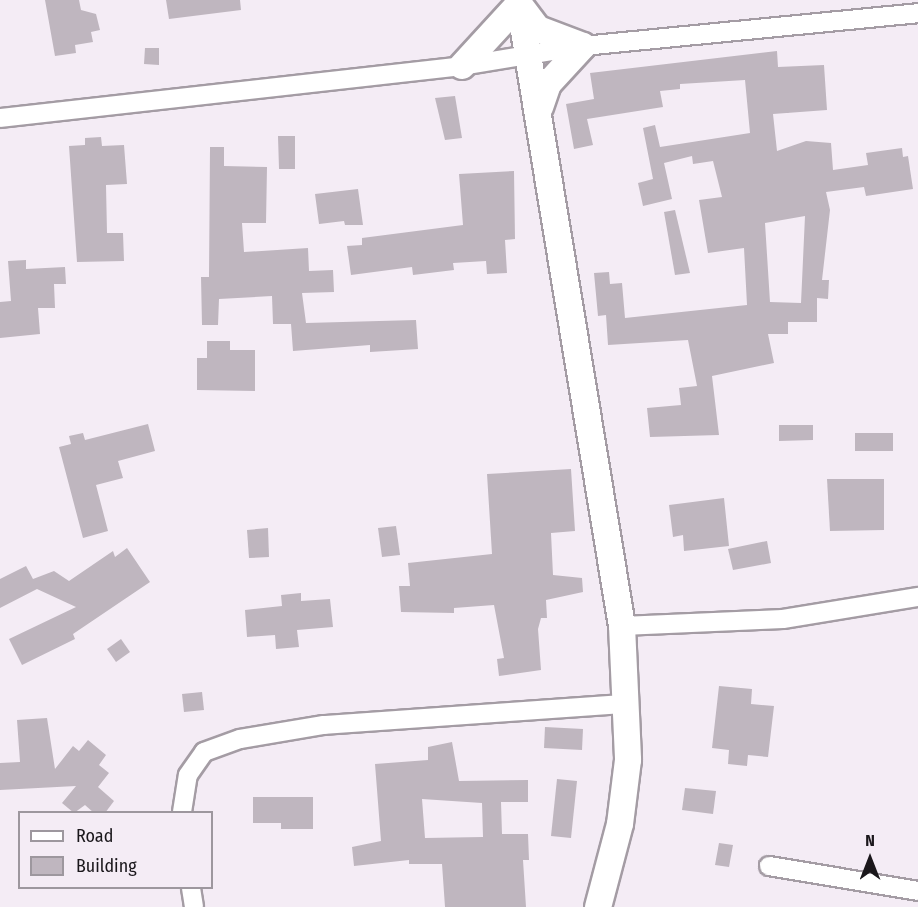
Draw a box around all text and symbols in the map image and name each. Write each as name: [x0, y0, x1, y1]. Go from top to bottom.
legend: [18, 811, 213, 889]
text: Road: [76, 825, 113, 847]
north arrow: [840, 829, 900, 889]
text: N: [865, 831, 875, 850]
text: Building: [76, 855, 137, 877]

